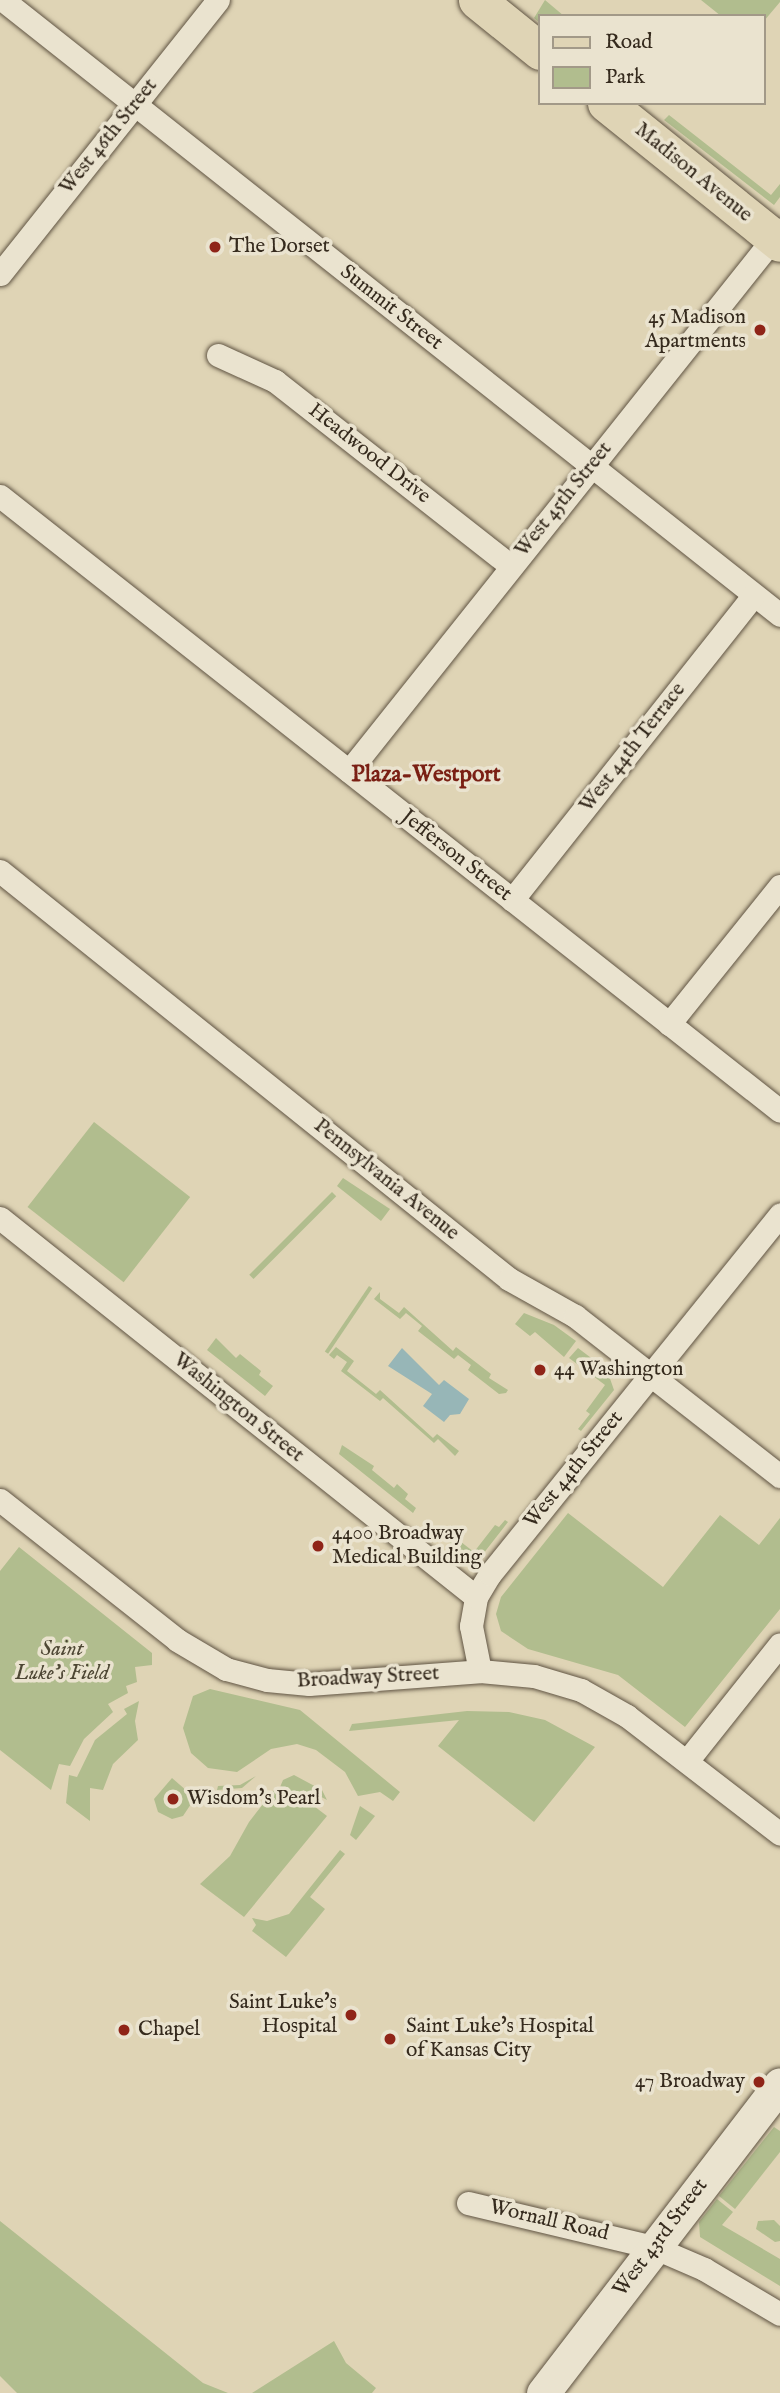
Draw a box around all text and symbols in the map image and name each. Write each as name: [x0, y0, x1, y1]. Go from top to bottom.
legend: [538, 14, 766, 105]
text: Road: [605, 29, 652, 56]
text: Park: [605, 64, 645, 91]
street label: West 46th Street: [55, 74, 163, 200]
street label: Madison Avenue: [629, 118, 757, 228]
place label: The Dorset: [229, 234, 330, 260]
marker: The Dorset: [207, 239, 223, 255]
street label: Summit Street: [335, 260, 447, 356]
place label: 45 Madison Apartments: [645, 305, 746, 355]
marker: 45 Madison Apartments: [752, 322, 768, 338]
street label: Headwood Drive: [303, 398, 435, 510]
street label: West 45th Street: [510, 437, 618, 563]
street label: West 44th Terrace: [575, 678, 691, 818]
district label: Plaza-Westport: [351, 761, 501, 789]
street label: Jefferson Street: [395, 805, 517, 907]
street label: Pennsylvania Avenue: [308, 1114, 464, 1246]
street label: Washington Street: [168, 1348, 308, 1468]
place label: 44 Washington: [554, 1357, 683, 1383]
marker: 44 Washington: [532, 1362, 548, 1378]
street label: West 44th Street: [519, 1406, 629, 1534]
place label: 4400 Broadway Medical Building: [332, 1521, 482, 1571]
marker: 4400 Broadway Medical Building: [310, 1538, 326, 1554]
park label: Saint Luke's Field: [15, 1637, 109, 1687]
street label: Broadway Street: [296, 1662, 440, 1694]
place label: Wisdom's Pearl: [187, 1786, 320, 1812]
marker: Wisdom's Pearl: [165, 1791, 181, 1807]
place label: Saint Luke's Hospital: [229, 1990, 337, 2040]
marker: Saint Luke's Hospital: [343, 2007, 359, 2023]
place label: Saint Luke's Hospital of Kansas City: [406, 2014, 594, 2064]
place label: Chapel: [138, 2017, 200, 2043]
marker: Chapel: [116, 2022, 132, 2038]
marker: Saint Luke's Hospital of Kansas City: [380, 2029, 400, 2049]
place label: 47 Broadway: [635, 2069, 745, 2095]
marker: 47 Broadway: [751, 2074, 767, 2090]
street label: West 43rd Street: [608, 2174, 714, 2302]
street label: Wornall Road: [487, 2195, 611, 2247]

